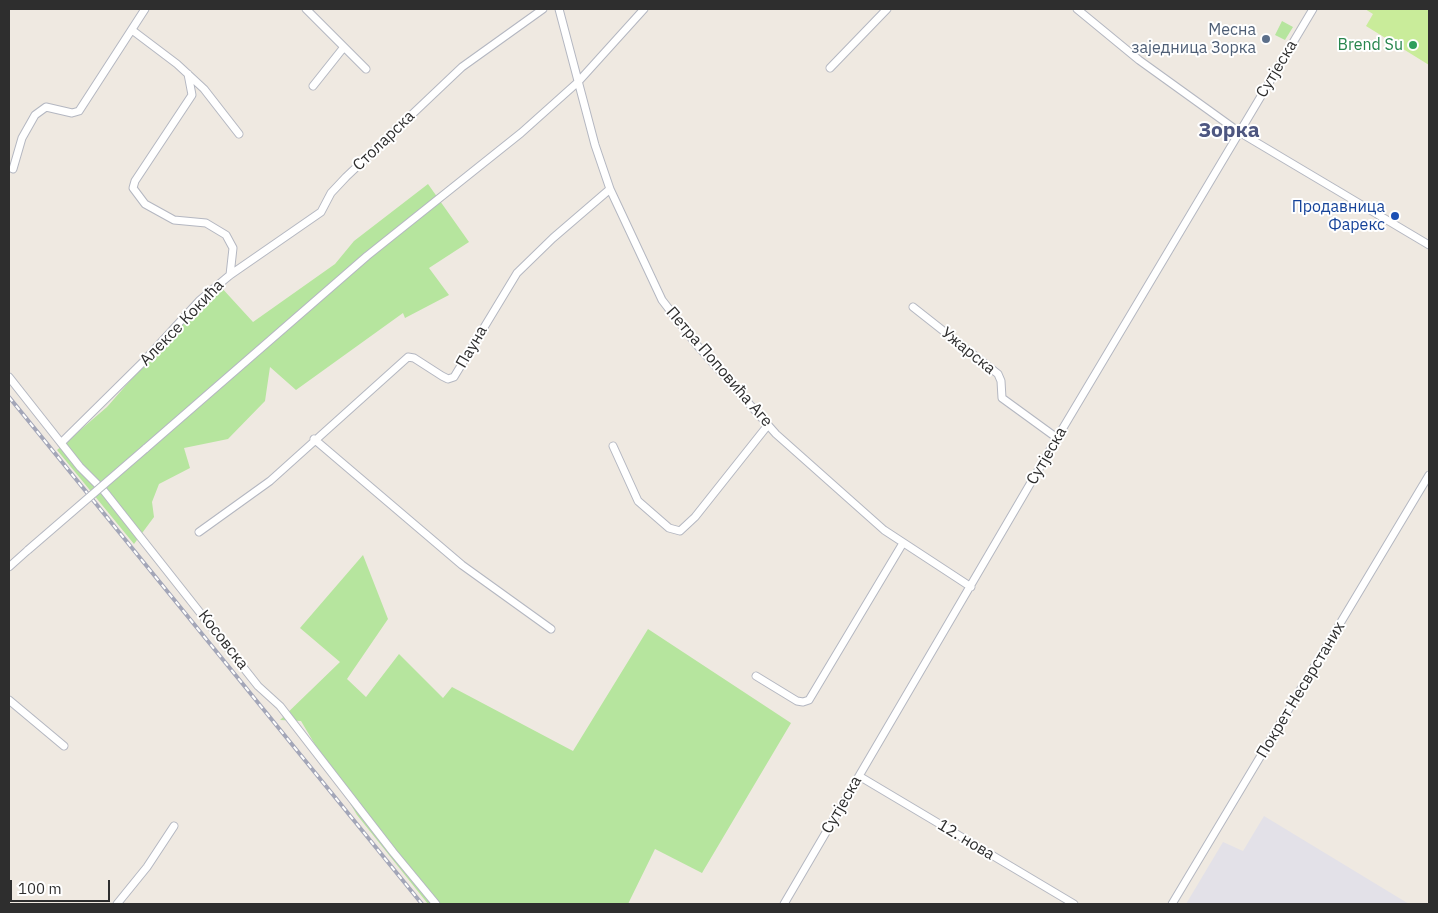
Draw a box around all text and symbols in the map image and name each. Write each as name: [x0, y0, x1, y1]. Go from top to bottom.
place label: Месна заједница Зорка: [1132, 20, 1256, 58]
marker: Месна заједница Зорка: [1260, 33, 1272, 45]
place label: Brend Su: [1337, 35, 1403, 55]
street label: Сутјеска: [1252, 37, 1302, 101]
marker: Brend Su: [1407, 39, 1419, 51]
street label: Столарска: [349, 107, 419, 175]
district label: Зорка: [1198, 118, 1260, 144]
place label: Продавница Фарекс: [1292, 197, 1385, 235]
marker: Продавница Фарекс: [1389, 210, 1401, 222]
street label: Алексе Кокића: [136, 276, 228, 370]
street label: Петра Поповића Аге: [662, 303, 776, 431]
street label: Пауна: [452, 323, 492, 371]
street label: Ужарска: [937, 323, 999, 379]
street label: Сутјеска: [1023, 424, 1071, 488]
street label: Косовска: [194, 606, 252, 674]
street label: Покрет Несврстаних: [1253, 618, 1349, 762]
street label: Сутјеска: [818, 773, 866, 837]
street label: 12. нова: [934, 816, 998, 864]
scale bar: [12, 870, 112, 902]
text: 100 m: [18, 879, 62, 898]

